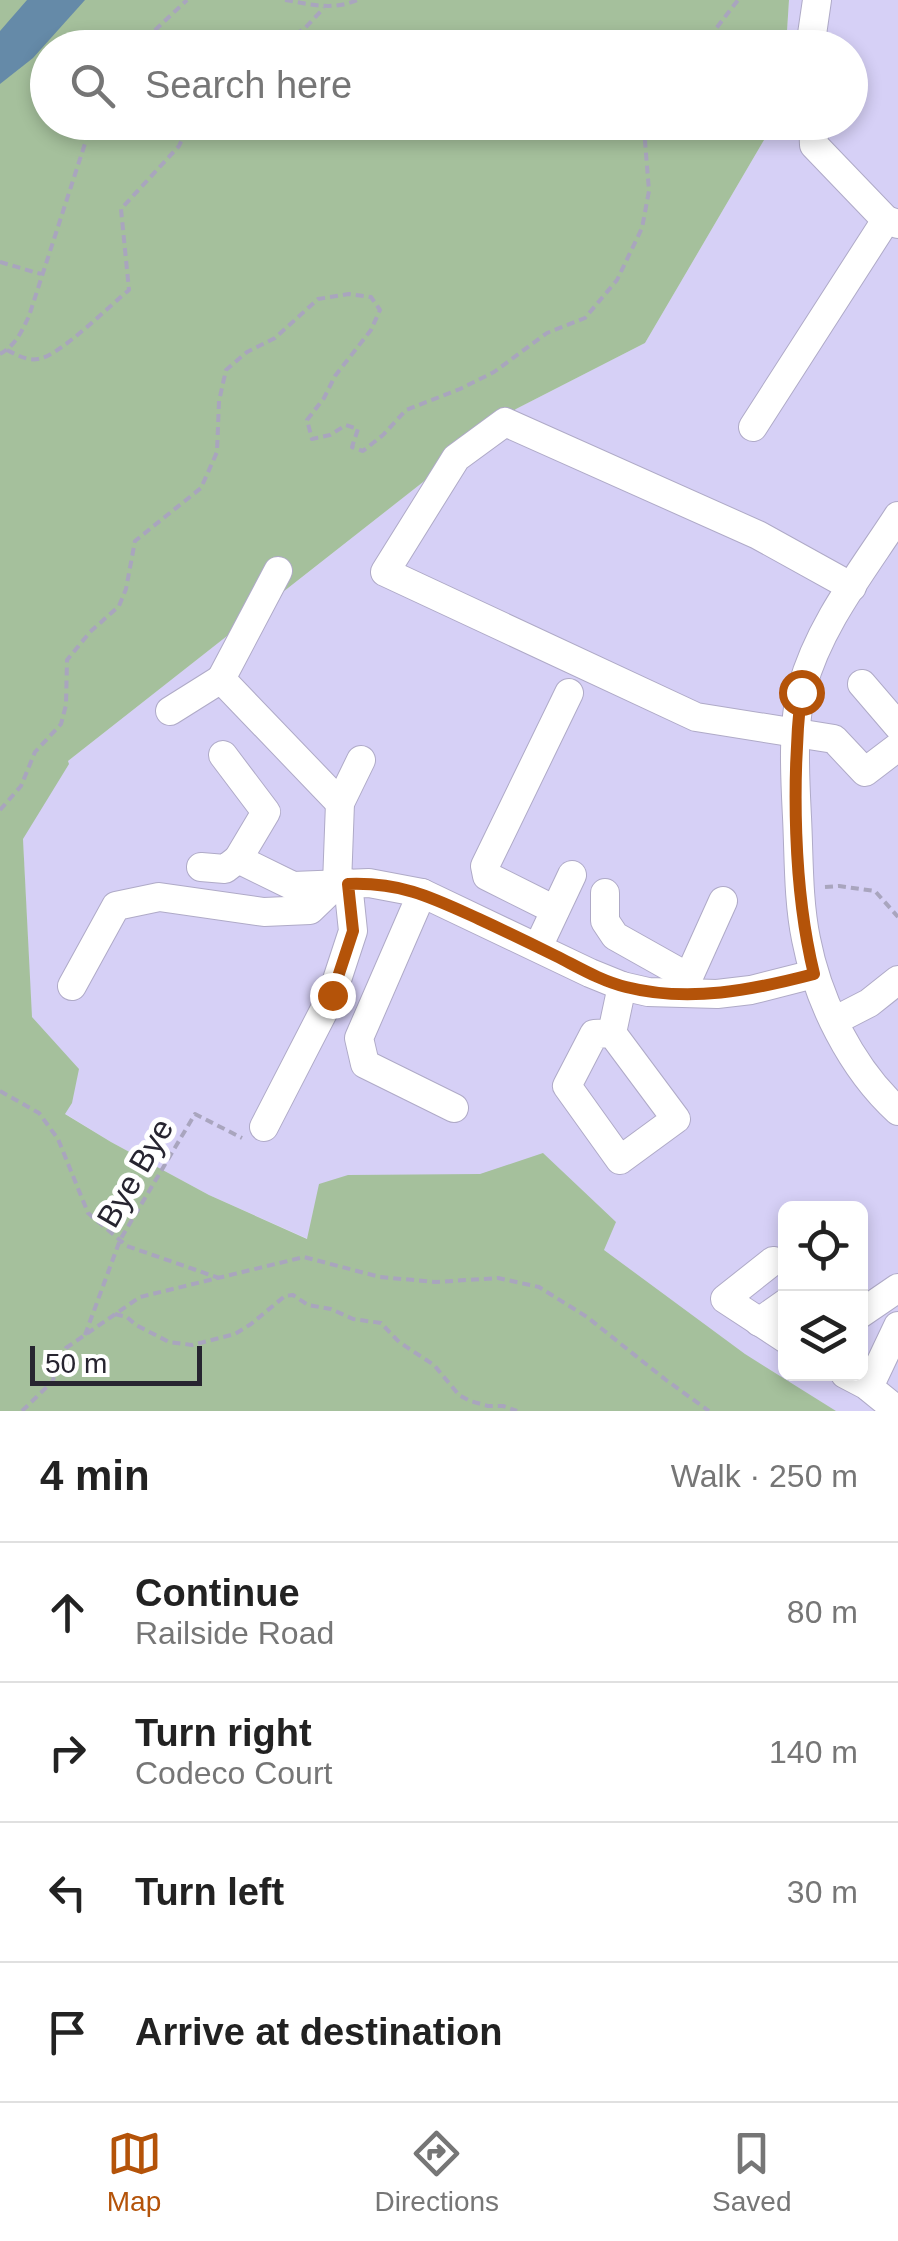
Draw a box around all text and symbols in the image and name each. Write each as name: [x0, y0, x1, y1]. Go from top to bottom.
search box: [30, 30, 868, 140]
icon: search: [65, 58, 120, 113]
text: Search here: [145, 64, 352, 106]
route start: [779, 670, 825, 716]
route end: [310, 973, 356, 1019]
street label: Bye Bye: [90, 1112, 180, 1234]
map controls: [778, 1201, 868, 1381]
button: locate: [778, 1201, 868, 1291]
button: layers: [778, 1291, 868, 1381]
scale bar: [30, 1341, 202, 1386]
text: 50 m: [45, 1348, 107, 1379]
text: 4 min: [40, 1452, 150, 1499]
text: Walk · 250 m: [671, 1458, 858, 1494]
text: Continue: [135, 1572, 300, 1614]
icon: ahead: [40, 1585, 95, 1640]
text: 80 m: [787, 1594, 858, 1630]
text: Railside Road: [135, 1615, 334, 1651]
text: Turn right: [135, 1712, 312, 1754]
icon: right: [40, 1725, 95, 1780]
text: 140 m: [769, 1734, 858, 1770]
text: Codeco Court: [135, 1755, 332, 1791]
icon: left: [40, 1865, 95, 1920]
text: Turn left: [135, 1871, 284, 1913]
text: 30 m: [787, 1874, 858, 1910]
icon: arrive: [40, 2005, 95, 2060]
text: Arrive at destination: [135, 2011, 502, 2053]
tab: Map: [107, 2126, 162, 2218]
tab: Directions: [375, 2126, 499, 2218]
tab: Saved: [712, 2126, 791, 2218]

